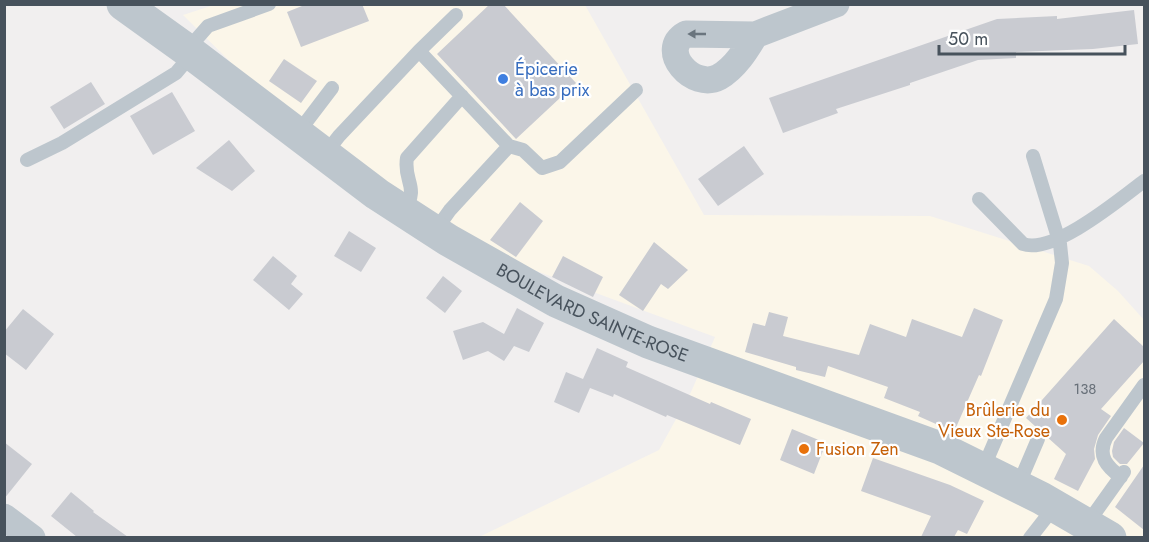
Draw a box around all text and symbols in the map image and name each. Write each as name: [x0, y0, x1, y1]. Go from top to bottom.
scale bar: [939, 18, 1125, 56]
text: 50 m: [948, 26, 988, 52]
one-way arrow: [687, 29, 706, 39]
place label: Épicerie à bas prix: [515, 56, 590, 103]
marker: Épicerie à bas prix: [496, 72, 510, 86]
street label: BOULEVARD SAINTE-ROSE: [492, 257, 692, 369]
house number: 138: [1073, 378, 1097, 400]
place label: Brûlerie du Vieux Ste-Rose: [938, 397, 1050, 444]
marker: Brûlerie du Vieux Ste-Rose: [1055, 413, 1069, 427]
place label: Fusion Zen: [816, 436, 899, 462]
marker: Fusion Zen: [797, 442, 811, 456]

